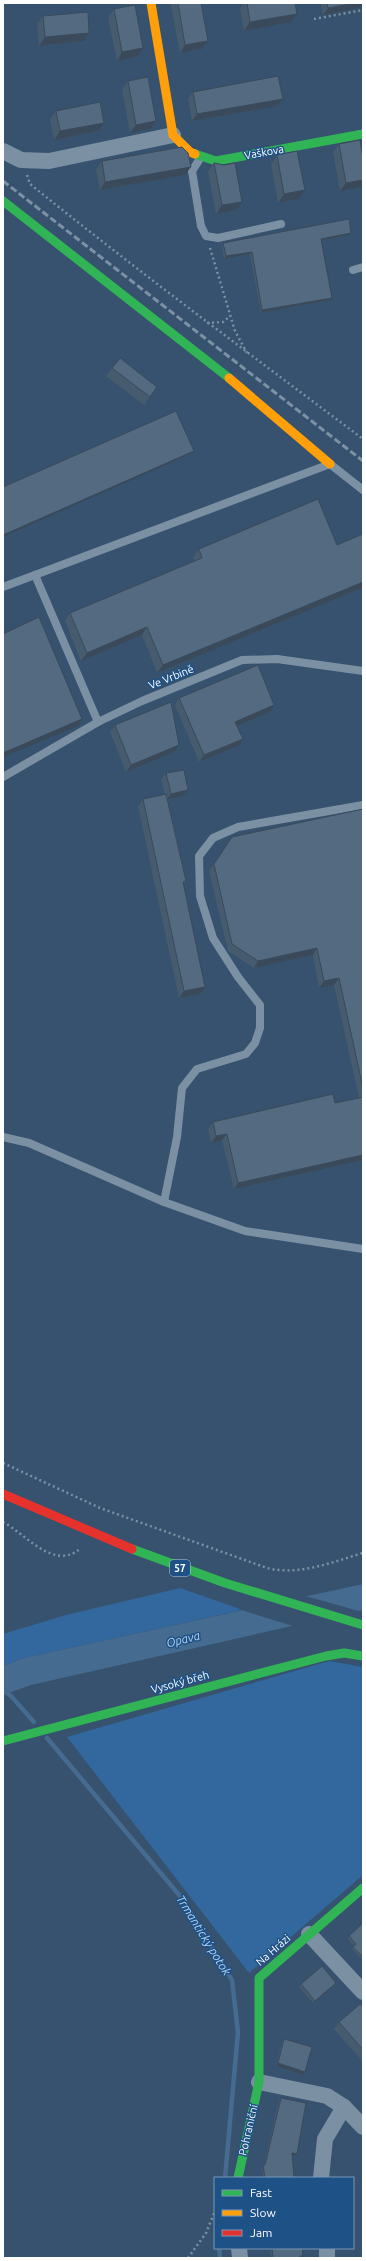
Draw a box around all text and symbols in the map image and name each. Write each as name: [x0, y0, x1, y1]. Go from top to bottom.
street label: Vaškova: [243, 143, 285, 161]
street label: Ve Vrbině: [147, 663, 195, 691]
road number: 57: [170, 1560, 190, 1576]
water label: Opava: [165, 1628, 202, 1649]
street label: Vysoký břeh: [150, 1668, 210, 1696]
water label: Trmantický potok: [174, 1893, 234, 1978]
street label: Na Hrázi: [253, 1932, 293, 1968]
street label: Pohraniční: [236, 2103, 260, 2157]
legend: [214, 2177, 354, 2249]
text: Fast: [250, 2186, 272, 2199]
text: Slow: [250, 2206, 276, 2219]
text: Jam: [250, 2226, 272, 2239]

